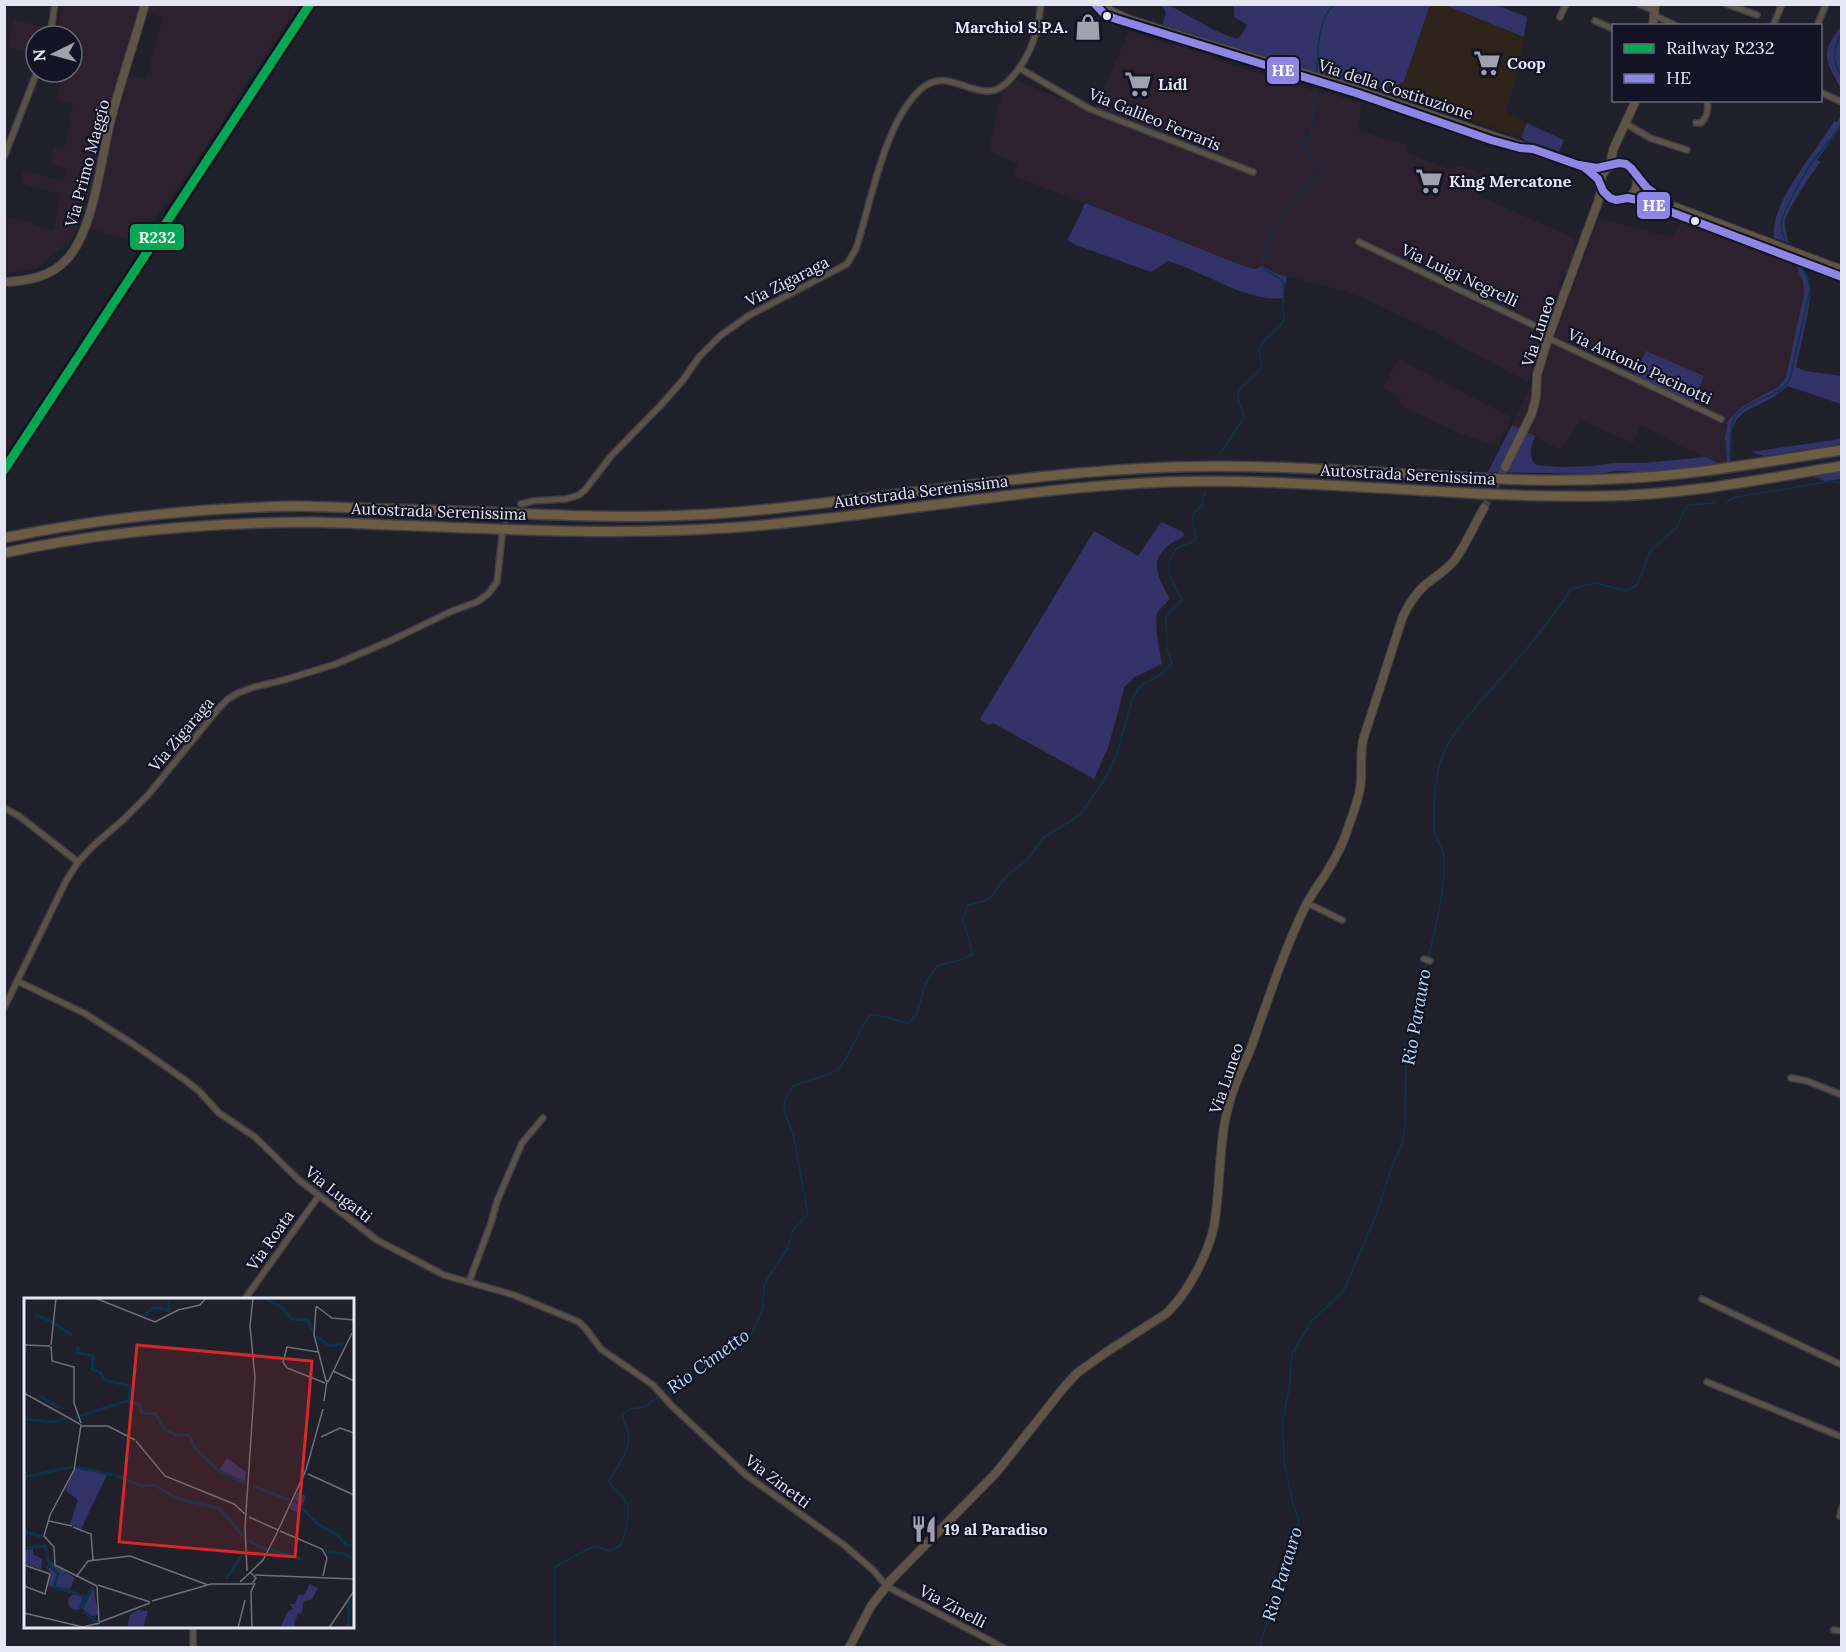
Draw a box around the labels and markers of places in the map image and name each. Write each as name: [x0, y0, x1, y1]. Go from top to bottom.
unlabelled marker: [1101, 10, 1113, 22]
shop icon: Marchiol S.P.A.: [1073, 12, 1103, 42]
place label: Marchiol S.P.A.: [955, 17, 1068, 37]
supermarket icon: Coop: [1472, 48, 1502, 78]
place label: Coop: [1507, 53, 1546, 73]
supermarket icon: Lidl: [1123, 69, 1153, 99]
place label: Lidl: [1158, 74, 1187, 94]
supermarket icon: King Mercatone: [1414, 166, 1444, 196]
place label: King Mercatone: [1449, 171, 1572, 191]
unlabelled marker: [1689, 215, 1701, 227]
restaurant icon: 19 al Paradiso: [909, 1514, 939, 1544]
place label: 19 al Paradiso: [944, 1519, 1048, 1539]

